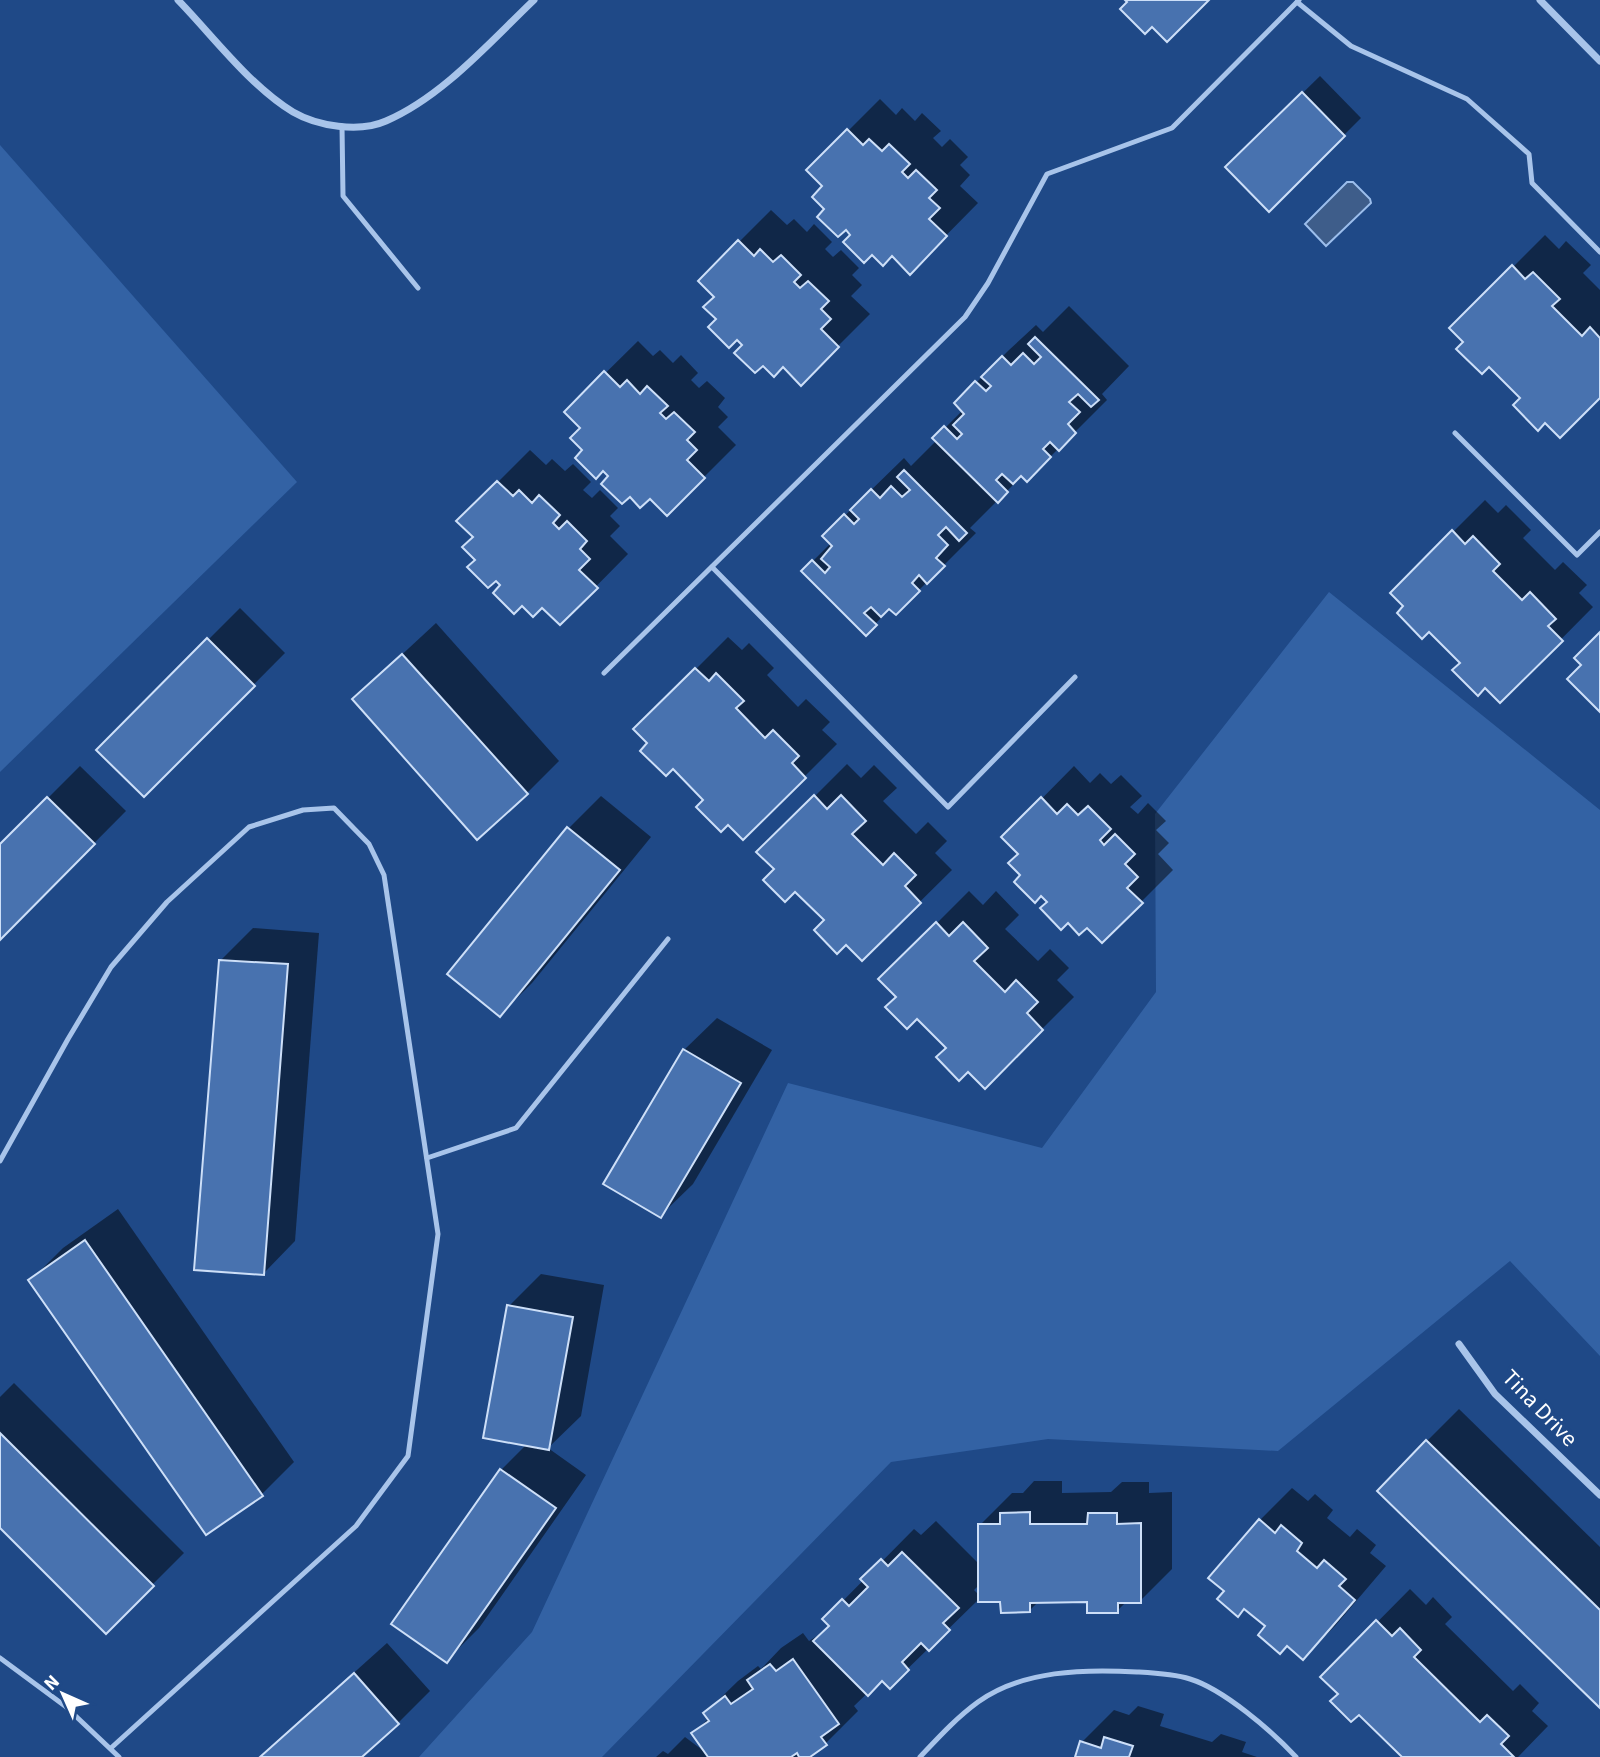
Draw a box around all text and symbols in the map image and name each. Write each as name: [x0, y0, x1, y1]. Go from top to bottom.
street label: Tina Drive: [1495, 1362, 1585, 1454]
north arrow: [28, 1659, 98, 1729]
text: N: [38, 1669, 66, 1697]

